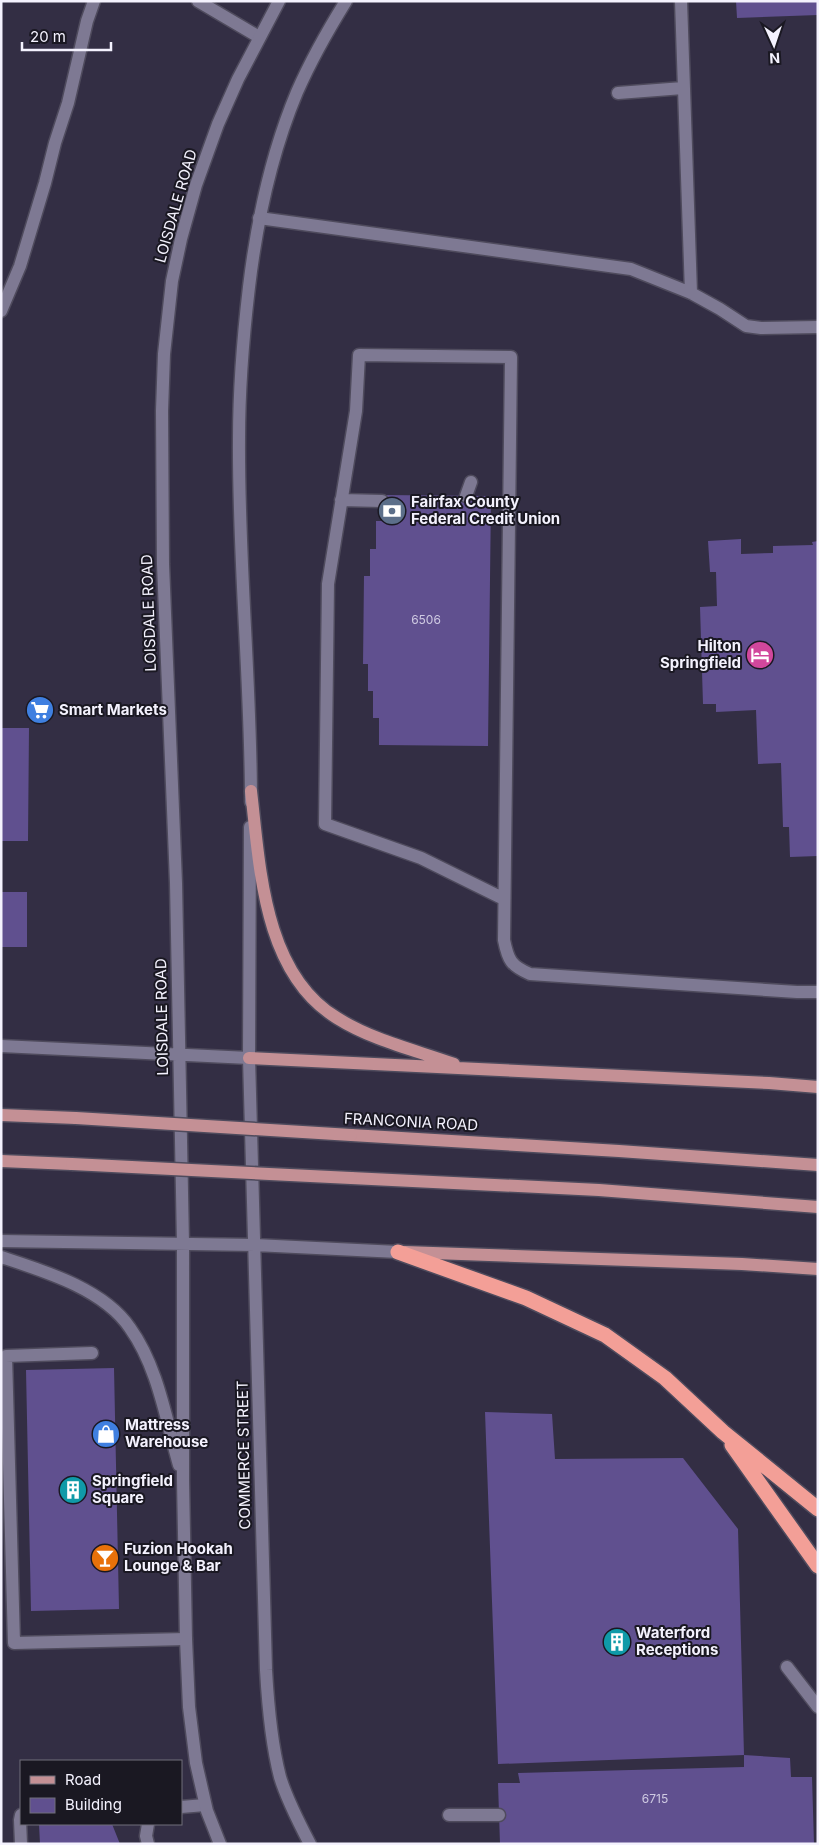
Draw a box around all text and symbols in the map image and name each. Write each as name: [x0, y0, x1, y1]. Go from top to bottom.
scale bar: [22, 20, 111, 52]
north arrow: [749, 20, 799, 70]
text: 20 m: [30, 27, 66, 46]
text: N: [769, 50, 780, 67]
street label: LOISDALE ROAD: [150, 147, 201, 265]
place label: Fairfax County Federal Credit Union: [411, 492, 560, 528]
bank icon: Fairfax County Federal Credit Union: [377, 496, 407, 526]
street label: LOISDALE ROAD: [137, 554, 160, 672]
house number: 6506: [411, 612, 441, 627]
place label: Hilton Springfield: [660, 636, 741, 672]
hotel icon: Hilton Springfield: [745, 640, 775, 670]
supermarket icon: Smart Markets: [25, 695, 55, 725]
place label: Smart Markets: [59, 700, 167, 719]
street label: LOISDALE ROAD: [151, 958, 172, 1076]
street label: FRANCONIA ROAD: [343, 1108, 479, 1135]
street label: COMMERCE STREET: [233, 1380, 254, 1530]
place label: Mattress Warehouse: [125, 1415, 208, 1451]
shop icon: Mattress Warehouse: [91, 1419, 121, 1449]
place label: Springfield Square: [92, 1471, 173, 1507]
building icon: Springfield Square: [58, 1475, 88, 1505]
place label: Fuzion Hookah Lounge & Bar: [124, 1539, 233, 1575]
bar icon: Fuzion Hookah Lounge & Bar: [90, 1543, 120, 1573]
place label: Waterford Receptions: [636, 1623, 718, 1659]
building icon: Waterford Receptions: [602, 1627, 632, 1657]
legend: [20, 1760, 182, 1825]
text: Road: [65, 1770, 101, 1789]
house number: 6715: [642, 1791, 668, 1806]
text: Building: [65, 1795, 122, 1814]

